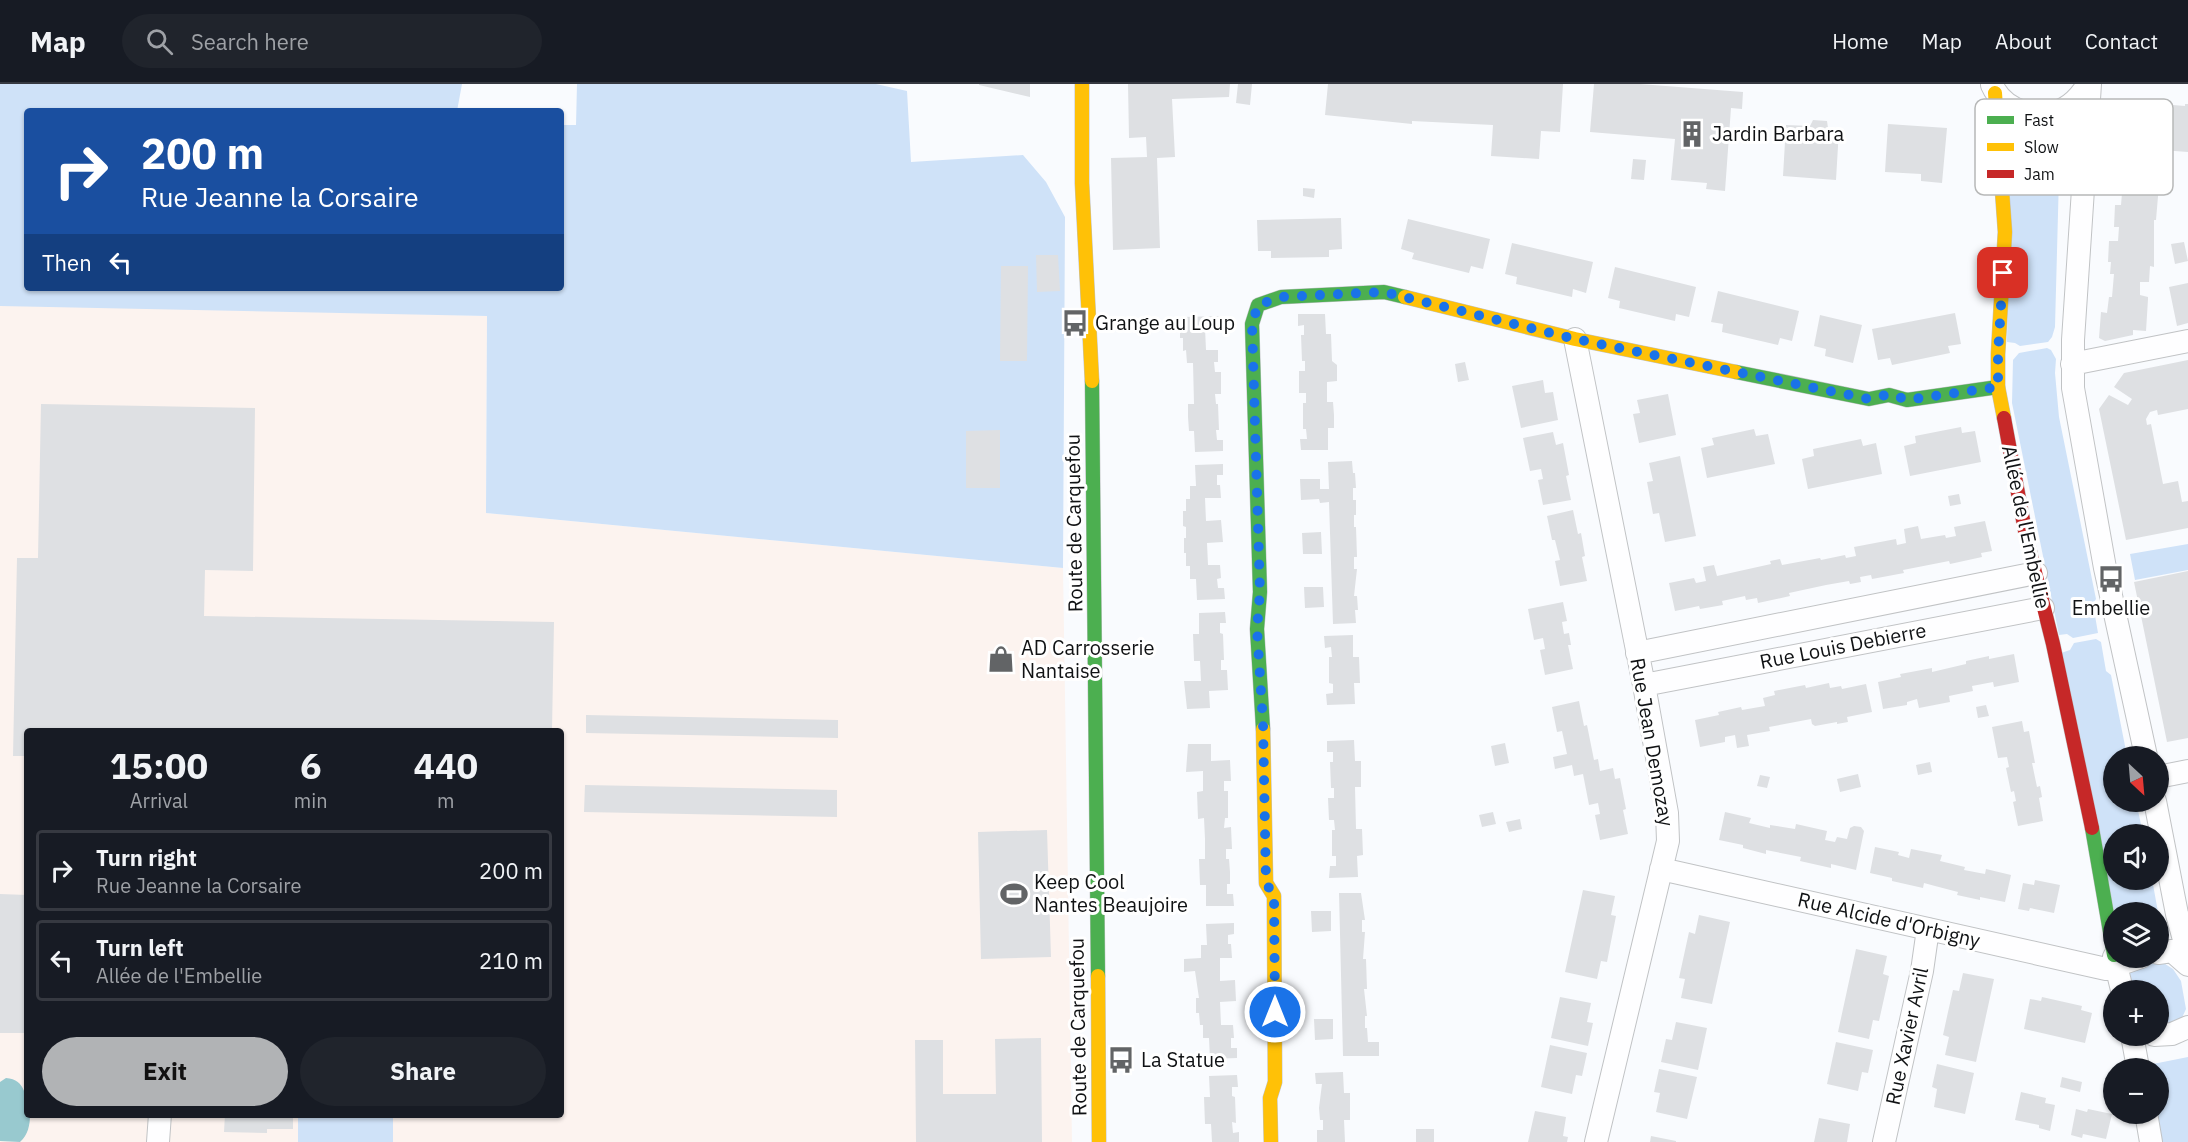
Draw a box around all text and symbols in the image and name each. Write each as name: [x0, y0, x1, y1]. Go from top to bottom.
search box: [122, 14, 542, 68]
text: Map: [30, 23, 86, 60]
icon: search: [143, 25, 176, 58]
text: Search here: [191, 27, 309, 56]
text: Home: [1832, 27, 1889, 55]
text: Map: [1922, 27, 1962, 55]
text: About: [1995, 27, 2052, 55]
text: Contact: [2085, 27, 2158, 55]
legend: [1975, 99, 2173, 195]
text: Fast: [2024, 110, 2054, 130]
building icon: Jardin Barbara: [1677, 119, 1707, 149]
place label: Jardin Barbara: [1712, 120, 1844, 147]
text: 200 m: [141, 126, 264, 181]
icon: right: [42, 132, 120, 210]
text: Slow: [2024, 137, 2059, 157]
text: Jam: [2024, 164, 2055, 184]
text: Rue Jeanne la Corsaire: [141, 179, 419, 214]
icon: left: [104, 246, 137, 279]
pin: [1977, 247, 2028, 298]
text: Then: [42, 248, 92, 277]
icon: arrive: [1986, 256, 2019, 289]
bus stop icon: Grange au Loup: [1060, 308, 1090, 338]
place label: Grange au Loup: [1095, 309, 1235, 336]
street label: Route de Carquefou: [1058, 434, 1089, 612]
street label: Allée de l'Embellie: [1996, 443, 2057, 611]
bus stop icon: Embellie: [2096, 564, 2126, 594]
place label: Embellie: [2072, 594, 2150, 621]
street label: Rue Louis Debierre: [1757, 616, 1929, 675]
place label: AD Carrosserie Nantaise: [1021, 634, 1155, 684]
shop icon: AD Carrosserie Nantaise: [986, 644, 1016, 674]
street label: Rue Jean Demozay: [1624, 656, 1681, 828]
text: 15:00: [110, 742, 208, 789]
text: 6: [300, 742, 322, 789]
text: 440: [413, 742, 478, 789]
north arrow: [2103, 746, 2169, 812]
map controls: [2103, 746, 2169, 1124]
text: Arrival: [130, 787, 188, 814]
text: min: [294, 787, 328, 814]
text: m: [437, 787, 455, 814]
button: sound: [2103, 824, 2169, 890]
text: Turn right: [96, 843, 197, 872]
icon: right: [45, 854, 78, 887]
text: 200 m: [479, 856, 543, 885]
place label: Keep Cool Nantes Beaujoire: [1034, 868, 1188, 918]
text: Rue Jeanne la Corsaire: [96, 872, 302, 899]
sports icon: Keep Cool Nantes Beaujoire: [999, 879, 1029, 909]
street label: Rue Alcide d'Orbigny: [1795, 885, 1983, 954]
button: layers: [2103, 902, 2169, 968]
text: Turn left: [96, 933, 184, 962]
street label: Route de Carquefou: [1062, 938, 1093, 1116]
icon: left: [45, 944, 78, 977]
text: 210 m: [479, 946, 543, 975]
text: Allée de l'Embellie: [96, 962, 262, 989]
street label: Rue Xavier Avril: [1879, 964, 1934, 1107]
position arrow: [1243, 980, 1307, 1044]
button: +: [2103, 980, 2169, 1046]
button: Exit: [42, 1037, 288, 1106]
button: Share: [300, 1037, 546, 1106]
bus stop icon: La Statue: [1106, 1045, 1136, 1075]
place label: La Statue: [1141, 1046, 1225, 1073]
button: −: [2103, 1058, 2169, 1124]

